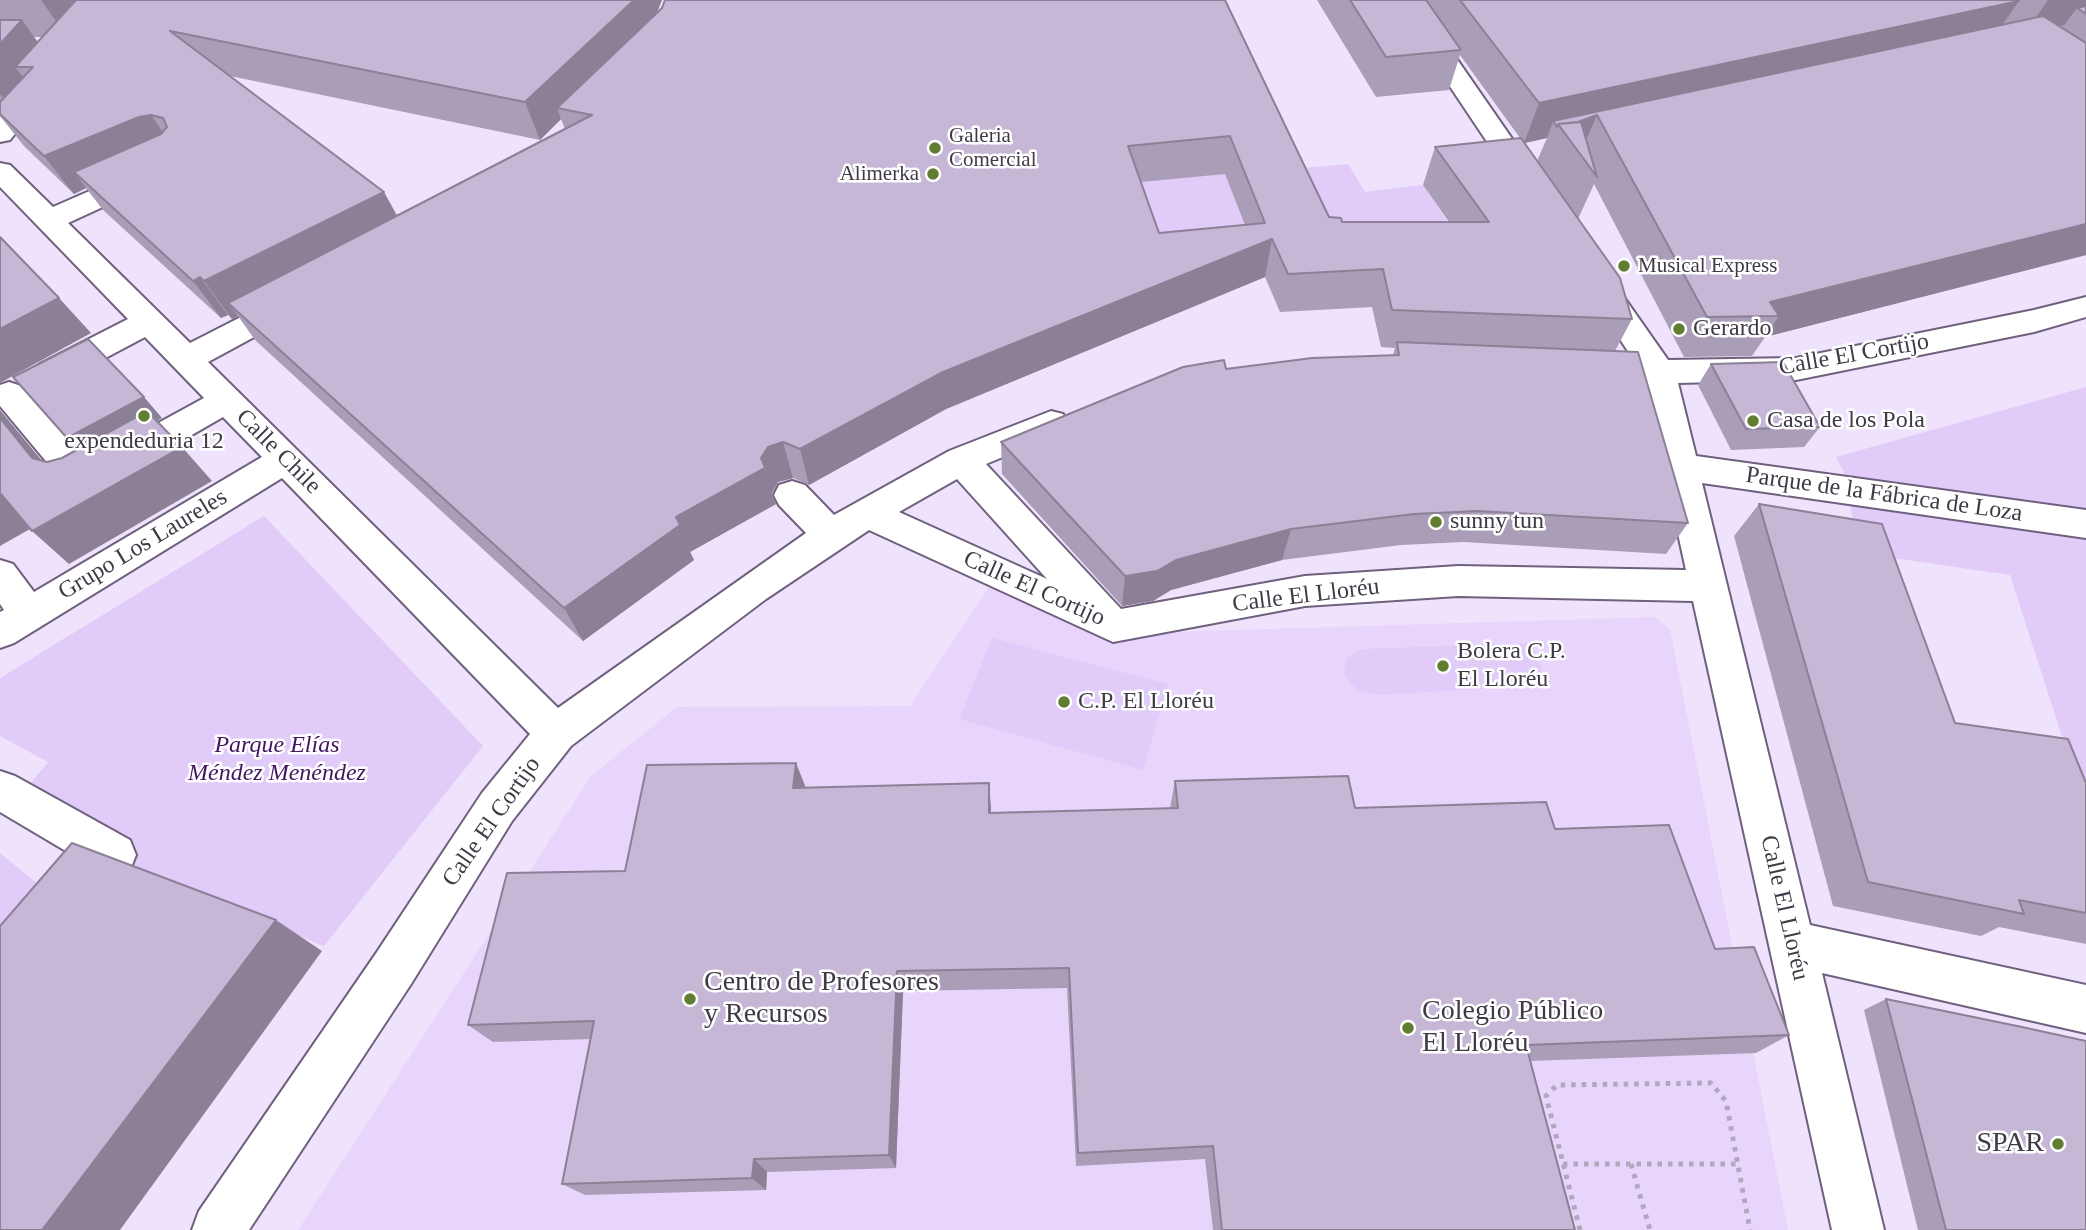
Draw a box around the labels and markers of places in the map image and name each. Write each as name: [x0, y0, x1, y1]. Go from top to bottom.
place label: Galeria Comercial: [949, 123, 1036, 173]
marker: Galeria Comercial: [927, 140, 943, 156]
place label: Alimerka: [840, 161, 919, 187]
marker: Alimerka: [925, 166, 941, 182]
place label: Musical Express: [1638, 253, 1777, 279]
marker: Musical Express: [1616, 258, 1632, 274]
place label: Gerardo: [1693, 315, 1772, 343]
marker: Gerardo: [1671, 321, 1687, 337]
place label: Casa de los Pola: [1767, 407, 1925, 435]
marker: expendeduria 12: [136, 408, 152, 424]
marker: Casa de los Pola: [1745, 413, 1761, 429]
place label: expendeduria 12: [64, 428, 224, 456]
place label: sunny tun: [1450, 508, 1544, 536]
marker: sunny tun: [1428, 514, 1444, 530]
place label: Bolera C.P. El Lloréu: [1457, 638, 1566, 694]
marker: Bolera C.P. El Lloréu: [1435, 658, 1451, 674]
place label: C.P. El Lloréu: [1078, 688, 1214, 716]
marker: C.P. El Lloréu: [1056, 694, 1072, 710]
place label: Centro de Profesores y Recursos: [704, 966, 939, 1032]
marker: Centro de Profesores y Recursos: [682, 991, 698, 1007]
place label: Colegio Público El Lloréu: [1422, 995, 1603, 1061]
marker: Colegio Público El Lloréu: [1400, 1020, 1416, 1036]
place label: SPAR: [1977, 1127, 2044, 1161]
marker: SPAR: [2050, 1136, 2066, 1152]

